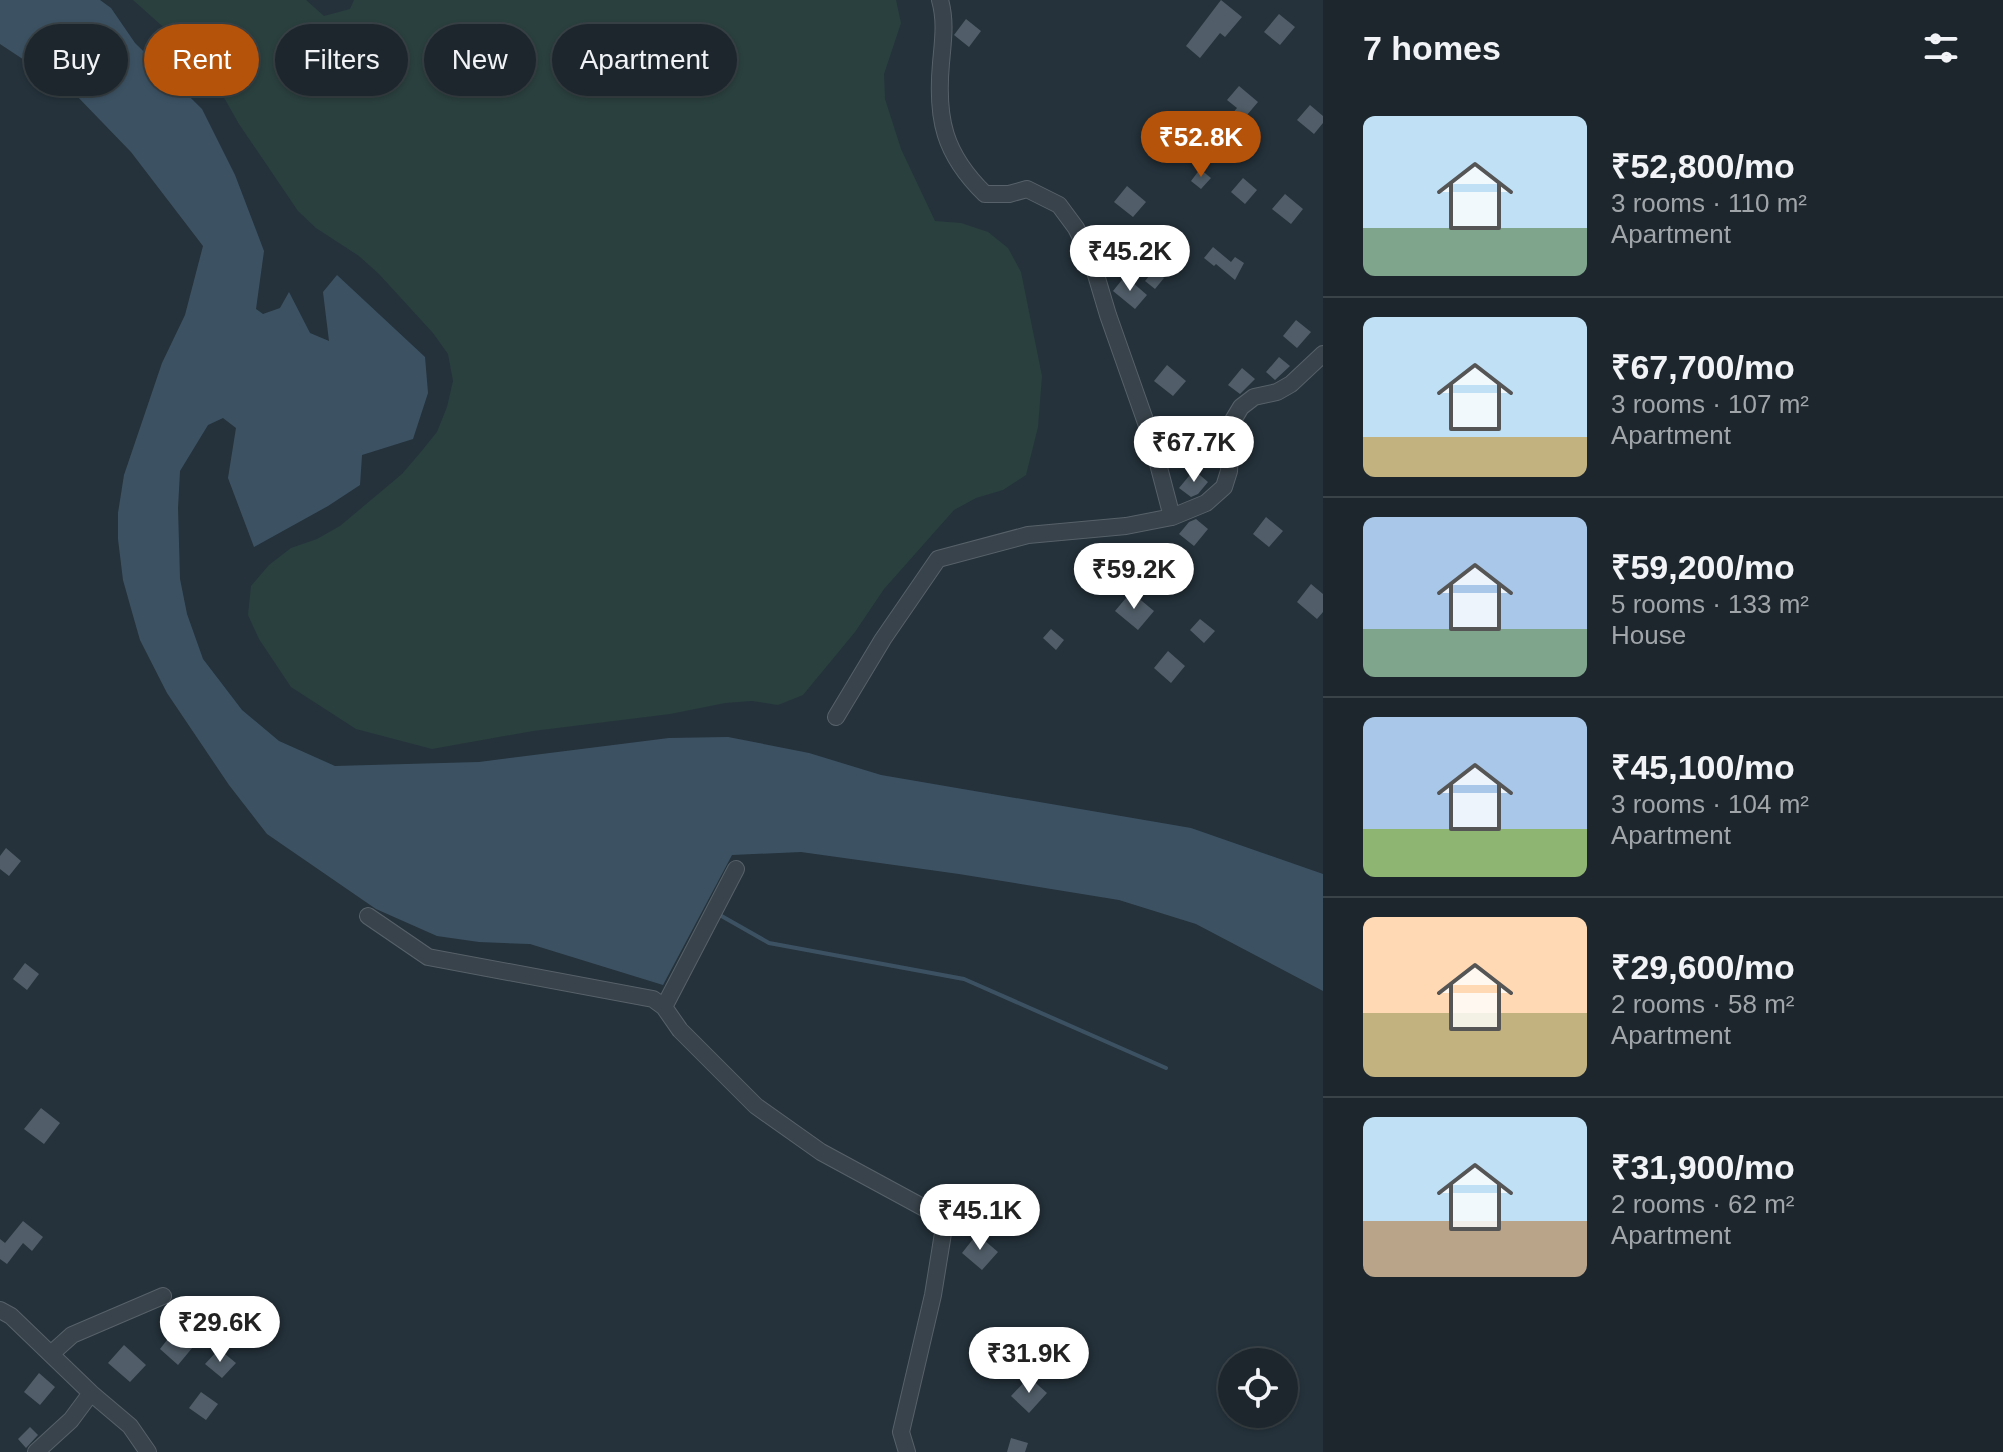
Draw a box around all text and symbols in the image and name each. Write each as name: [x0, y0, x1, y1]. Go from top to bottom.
chip: Buy: [24, 24, 128, 96]
chip: Rent: [144, 24, 259, 96]
chip: Filters: [275, 24, 408, 96]
chip: New: [424, 24, 536, 96]
chip: Apartment: [552, 24, 737, 96]
icon: filters: [1919, 26, 1963, 70]
text: 7 homes: [1363, 29, 1501, 67]
pin: ₹52.8K: [1136, 111, 1266, 179]
text: ₹52.8K: [1159, 122, 1243, 152]
text: ₹52,800/mo: [1611, 147, 1795, 185]
icon: home: [1427, 148, 1523, 244]
text: 3 rooms · 110 m²: [1611, 188, 1807, 218]
text: Apartment: [1611, 219, 1731, 249]
pin: ₹45.2K: [1065, 225, 1195, 293]
text: ₹45.2K: [1088, 236, 1172, 266]
text: ₹67,700/mo: [1611, 348, 1795, 386]
icon: home: [1427, 349, 1523, 445]
text: 3 rooms · 107 m²: [1611, 389, 1809, 419]
pin: ₹67.7K: [1129, 416, 1259, 484]
text: Apartment: [1611, 420, 1731, 450]
text: ₹67.7K: [1152, 427, 1236, 457]
pin: ₹59.2K: [1069, 543, 1199, 611]
text: ₹59,200/mo: [1611, 548, 1795, 586]
icon: home: [1427, 549, 1523, 645]
text: ₹59.2K: [1092, 554, 1176, 584]
text: 5 rooms · 133 m²: [1611, 589, 1809, 619]
text: House: [1611, 620, 1686, 650]
text: ₹45,100/mo: [1611, 748, 1795, 786]
icon: home: [1427, 749, 1523, 845]
text: 3 rooms · 104 m²: [1611, 789, 1809, 819]
text: Apartment: [1611, 820, 1731, 850]
text: ₹29,600/mo: [1611, 948, 1795, 986]
icon: home: [1427, 949, 1523, 1045]
text: 2 rooms · 58 m²: [1611, 989, 1795, 1019]
text: Apartment: [1611, 1020, 1731, 1050]
text: ₹31,900/mo: [1611, 1148, 1795, 1186]
icon: home: [1427, 1149, 1523, 1245]
pin: ₹45.1K: [915, 1184, 1045, 1252]
text: 2 rooms · 62 m²: [1611, 1189, 1795, 1219]
text: ₹45.1K: [938, 1195, 1022, 1225]
text: Apartment: [1611, 1220, 1731, 1250]
pin: ₹29.6K: [155, 1296, 285, 1364]
text: ₹29.6K: [178, 1307, 262, 1337]
pin: ₹31.9K: [964, 1327, 1094, 1395]
text: ₹31.9K: [987, 1338, 1071, 1368]
map controls: [1218, 1348, 1298, 1428]
button: locate: [1218, 1348, 1298, 1428]

